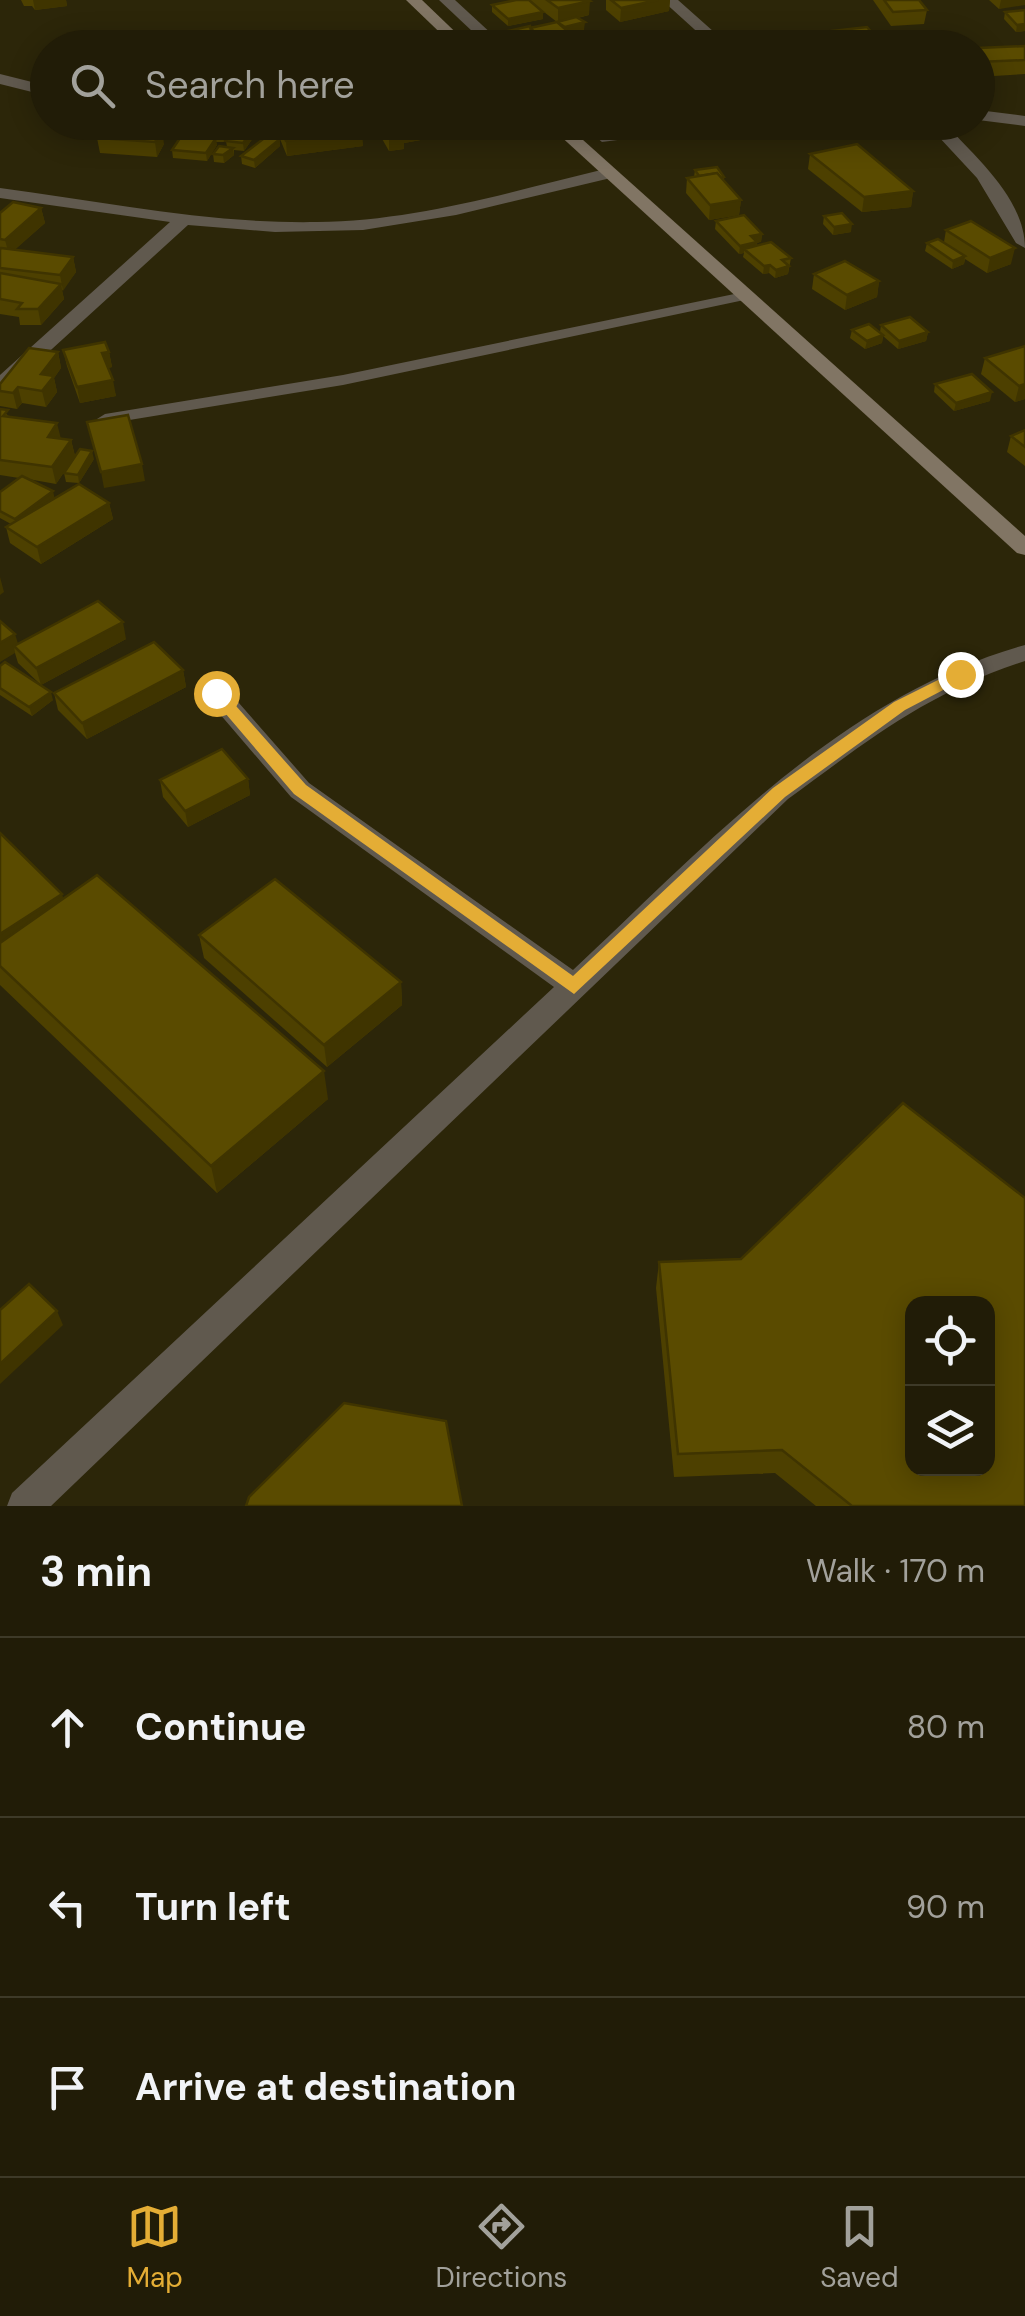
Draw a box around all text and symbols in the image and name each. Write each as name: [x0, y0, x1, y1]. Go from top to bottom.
search box: [30, 30, 995, 140]
icon: search: [65, 58, 120, 113]
text: Search here: [145, 60, 355, 110]
route end: [938, 652, 984, 698]
route start: [194, 671, 240, 717]
map controls: [905, 1296, 995, 1476]
button: locate: [905, 1296, 995, 1386]
button: layers: [905, 1386, 995, 1476]
text: 3 min: [40, 1544, 152, 1599]
text: Walk · 170 m: [806, 1550, 985, 1592]
icon: ahead: [40, 1700, 95, 1755]
text: Continue: [135, 1702, 306, 1752]
text: 80 m: [907, 1706, 985, 1748]
icon: left: [40, 1880, 95, 1935]
text: Turn left: [135, 1882, 291, 1932]
text: 90 m: [906, 1886, 985, 1928]
icon: arrive: [40, 2060, 95, 2115]
text: Arrive at destination: [135, 2062, 517, 2112]
tab: Map: [126, 2199, 183, 2296]
tab: Directions: [436, 2199, 567, 2296]
tab: Saved: [820, 2199, 899, 2296]

